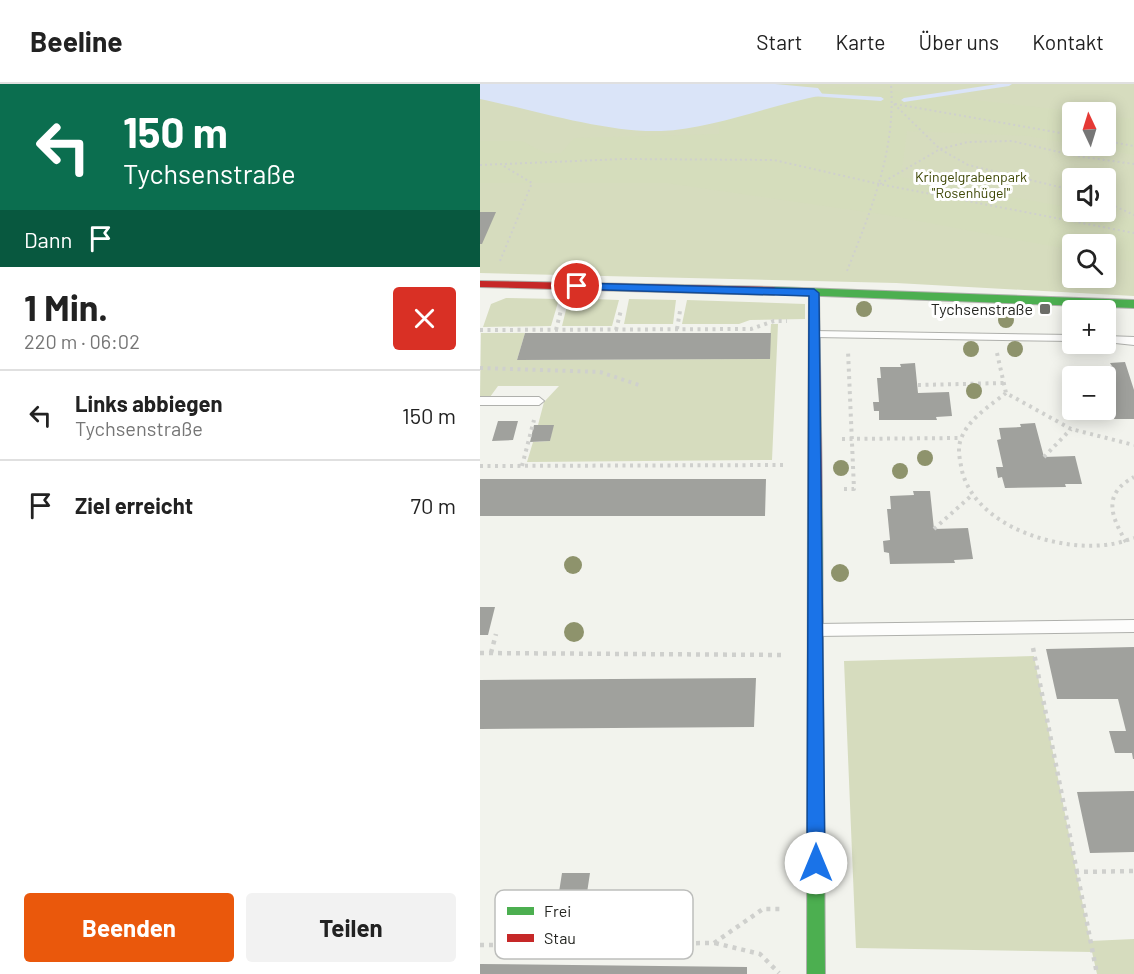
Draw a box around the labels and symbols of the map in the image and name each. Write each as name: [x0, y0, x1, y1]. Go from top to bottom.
north arrow: [1062, 102, 1116, 156]
park label: Kringelgrabenpark "Rosenhügel": [915, 168, 1027, 201]
pin: [551, 260, 602, 311]
place label: Tychsenstraße: [931, 299, 1033, 318]
marker: Tychsenstraße: [1038, 302, 1052, 316]
position arrow: [784, 831, 848, 895]
legend: [495, 890, 693, 959]
text: Frei: [544, 901, 571, 920]
text: Stau: [544, 928, 576, 947]

